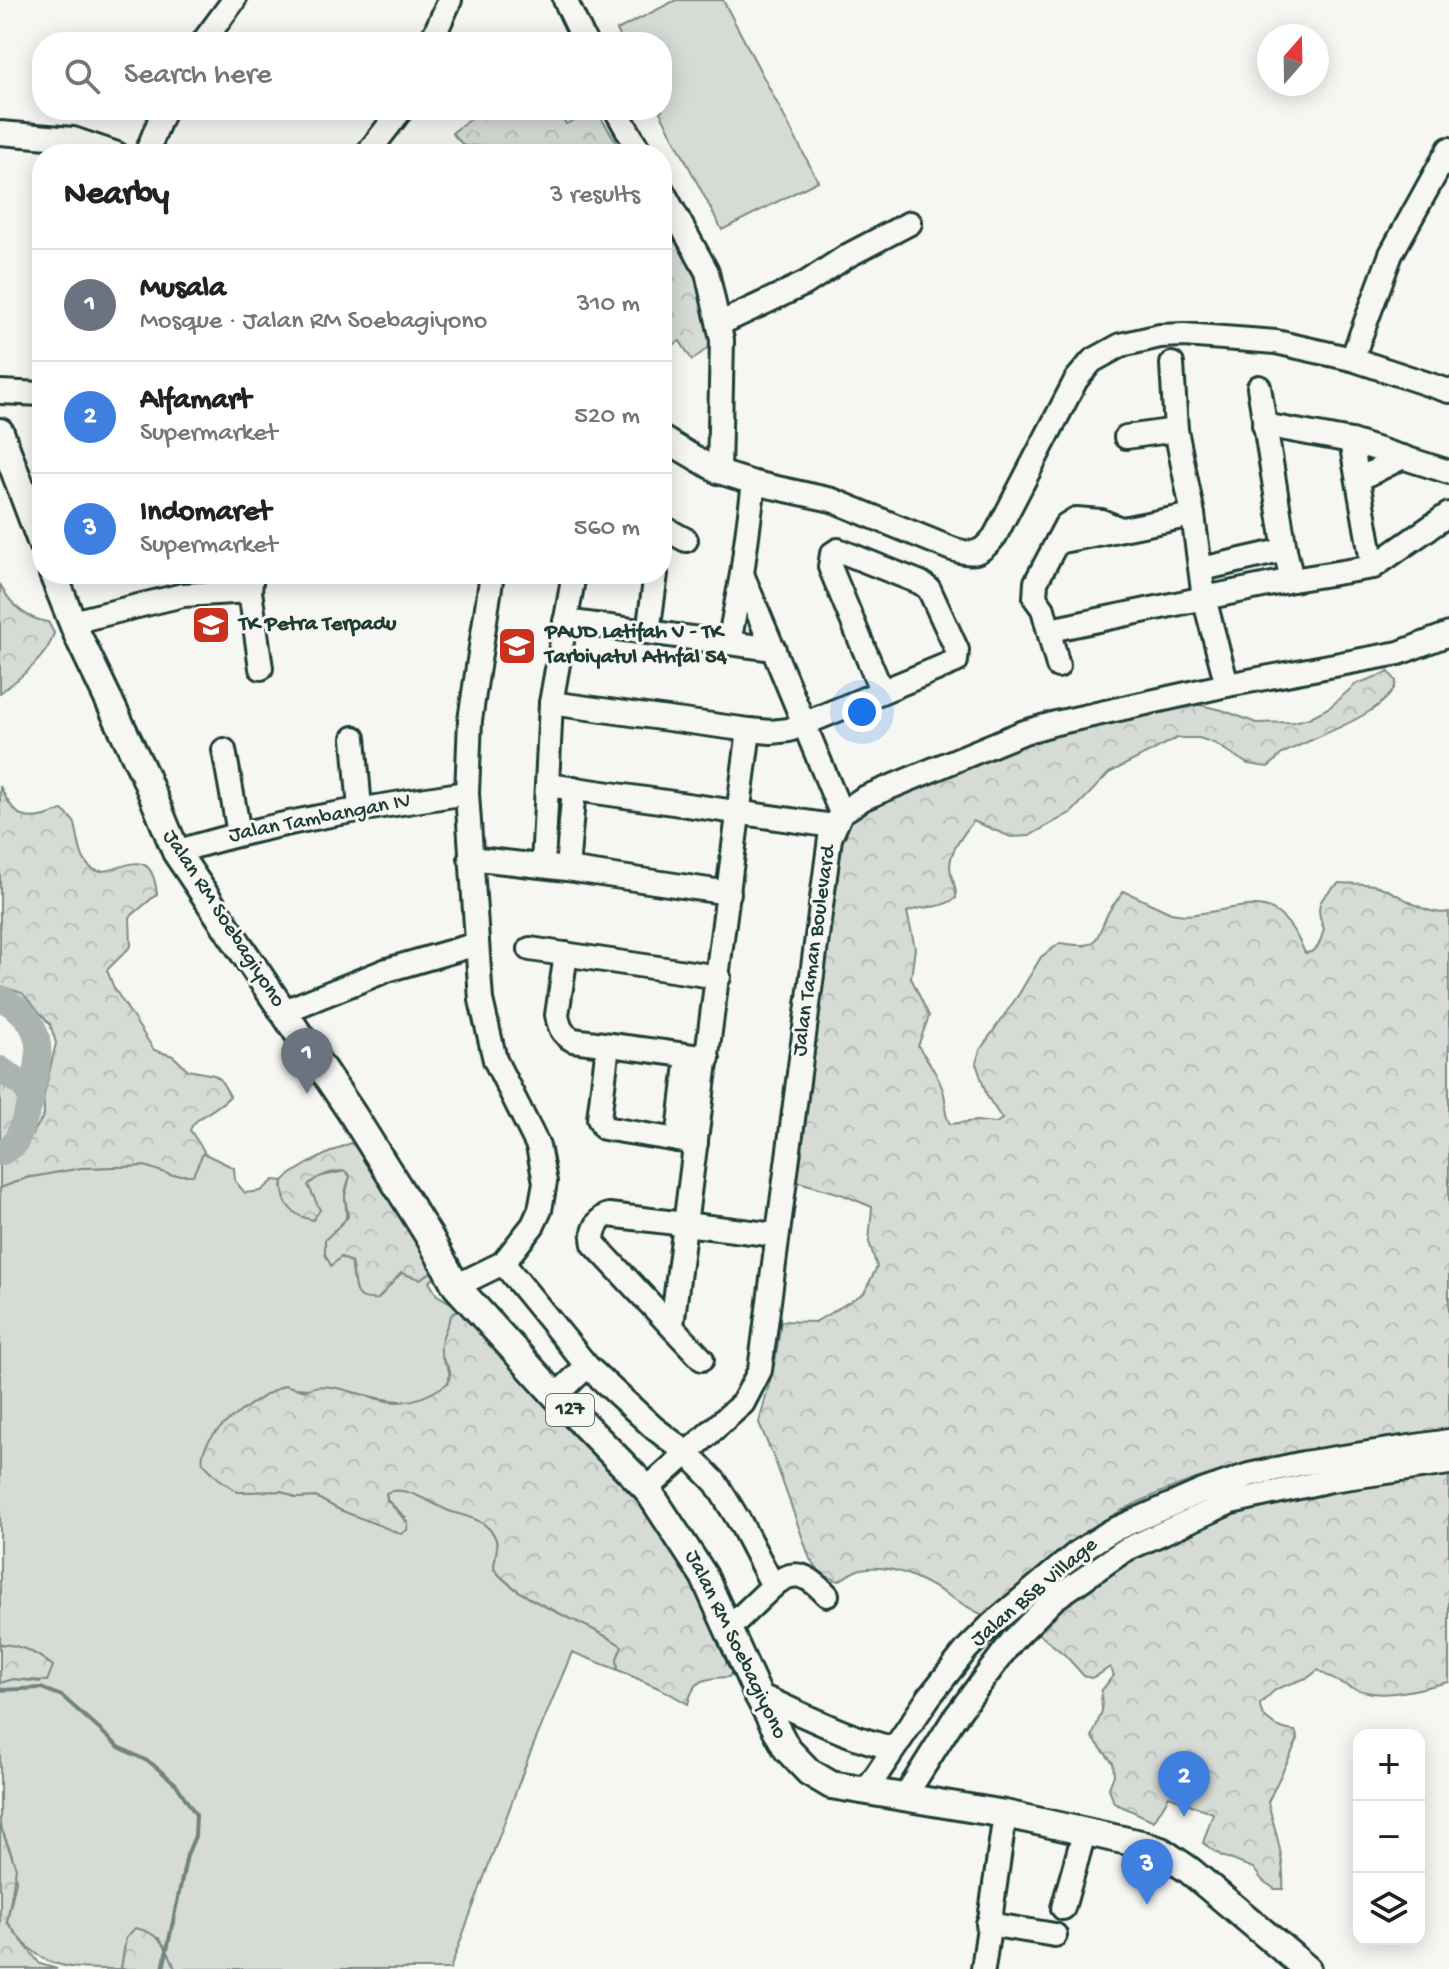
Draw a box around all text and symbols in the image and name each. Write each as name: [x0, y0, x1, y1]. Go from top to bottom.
north arrow: [1257, 24, 1329, 96]
search box: [32, 32, 672, 120]
icon: search: [60, 54, 104, 98]
text: Search here: [124, 59, 272, 94]
text: Nearby: [64, 176, 169, 216]
text: 3 results: [550, 181, 640, 212]
text: Musala: [140, 272, 226, 307]
text: 1: [85, 290, 95, 321]
text: 310 m: [577, 290, 640, 321]
text: Mosque · Jalan RM Soebagiyono: [140, 307, 487, 338]
text: Alfamart: [140, 384, 251, 419]
text: 2: [84, 402, 96, 433]
text: 520 m: [574, 402, 640, 433]
text: Supermarket: [140, 419, 277, 450]
text: Indomaret: [140, 496, 271, 531]
text: 3: [83, 514, 97, 545]
text: 560 m: [574, 514, 640, 545]
text: Supermarket: [140, 531, 277, 562]
school or university icon: TK Petra Terpadu: [190, 604, 232, 646]
place label: TK Petra Terpadu: [237, 612, 397, 638]
place label: PAUD Latifah V - TK Tarbiyatul Athfal 54: [543, 620, 728, 671]
school or university icon: PAUD Latifah V - TK Tarbiyatul Athfal 54: [496, 625, 538, 667]
your location: [842, 692, 882, 732]
street label: Jalan Tambangan IV: [227, 789, 413, 849]
street label: Jalan RM Soebagiyono: [156, 825, 290, 1013]
street label: Jalan Taman Boulevard: [787, 842, 843, 1058]
pin: 1: [281, 1028, 333, 1094]
road number: 127: [546, 1394, 594, 1426]
street label: Jalan BSB Village: [966, 1532, 1104, 1654]
street label: Jalan RM Soebagiyono: [678, 1546, 792, 1744]
map controls: [1353, 1729, 1425, 1945]
button: +: [1353, 1729, 1425, 1801]
pin: 2: [1158, 1751, 1210, 1817]
button: −: [1353, 1801, 1425, 1873]
pin: 3: [1121, 1839, 1173, 1905]
button: layers: [1353, 1873, 1425, 1945]

